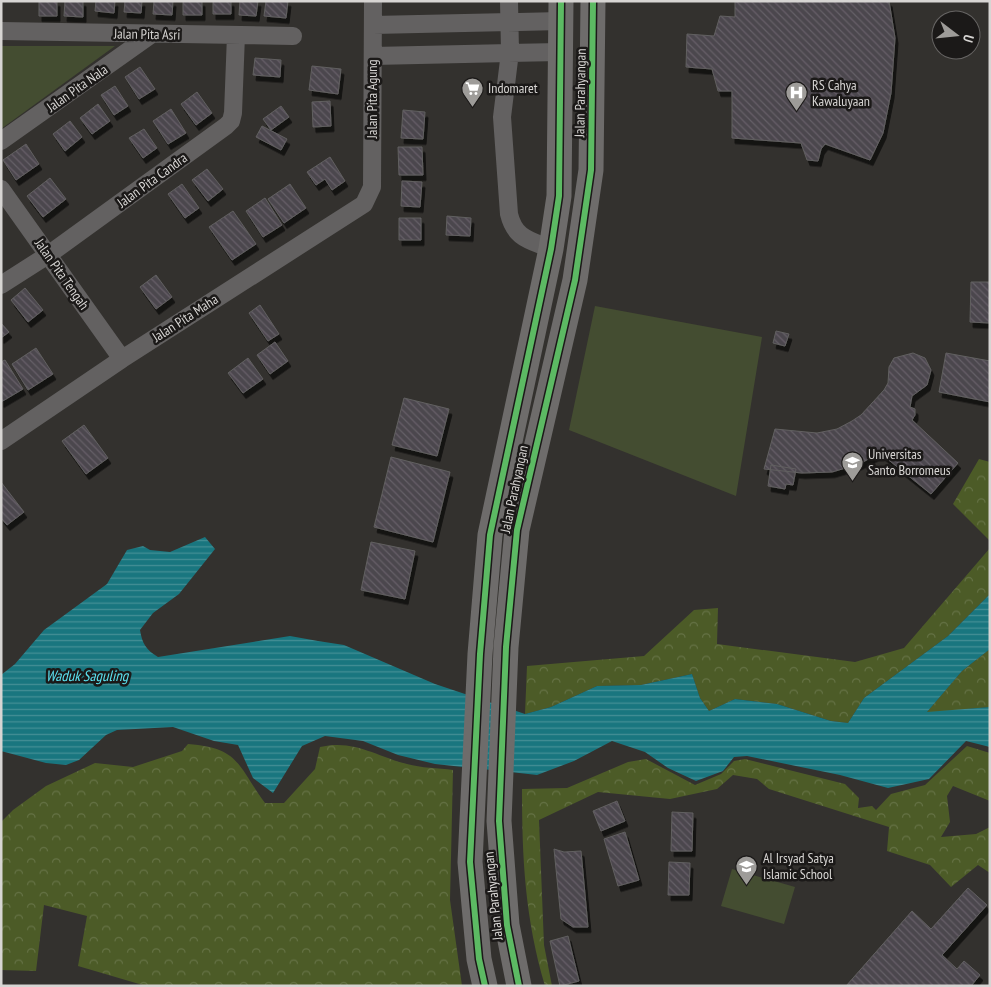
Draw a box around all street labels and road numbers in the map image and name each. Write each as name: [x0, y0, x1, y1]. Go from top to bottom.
street label: Jalan Pita Asri: [113, 24, 180, 44]
street label: Jalan Parahyangan: [570, 48, 590, 139]
street label: Jalan Pita Agung: [363, 59, 381, 140]
street label: Jalan Pita Nala: [42, 60, 111, 116]
street label: Jalan Pita Candra: [113, 149, 191, 212]
street label: Jalan Pita Tengah: [30, 234, 93, 313]
street label: Jalan Pita Maha: [148, 290, 221, 347]
street label: Jalan Parahyangan: [496, 444, 532, 535]
street label: Jalan Parahyangan: [479, 851, 507, 942]

